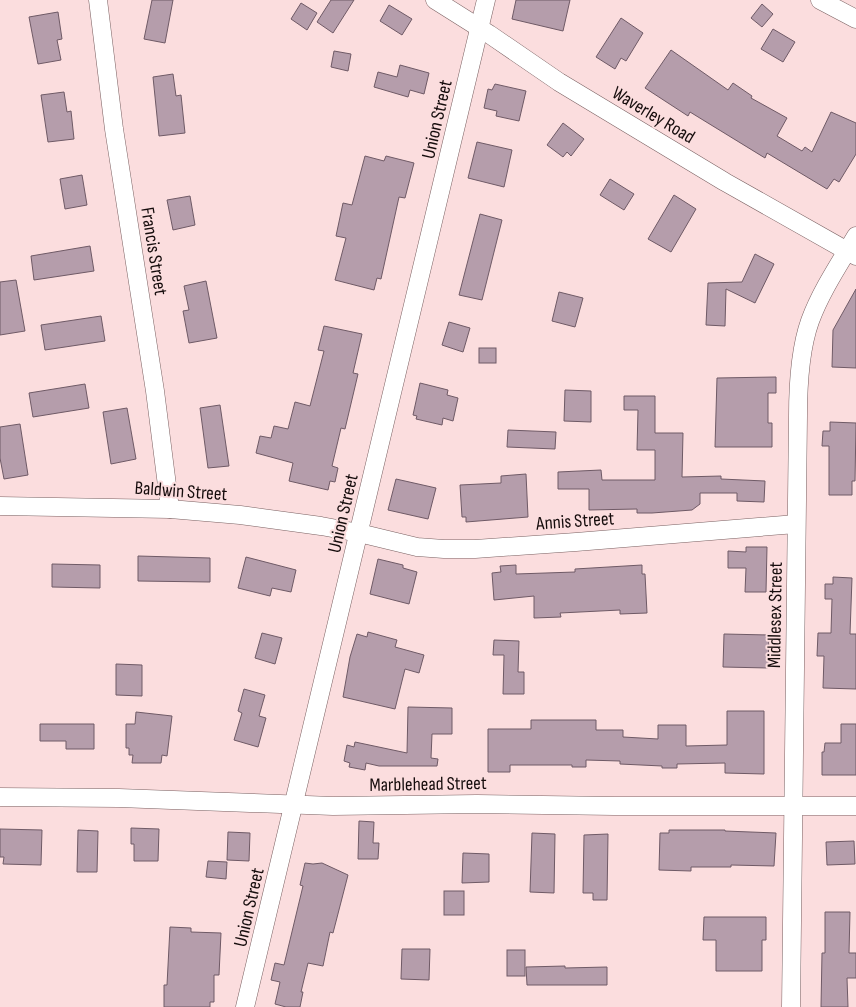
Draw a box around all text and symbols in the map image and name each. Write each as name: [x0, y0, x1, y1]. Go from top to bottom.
street label: Union Street: [417, 77, 458, 161]
street label: Waverley Road: [608, 82, 699, 149]
street label: Francis Street: [135, 206, 172, 297]
street label: Union Street: [323, 471, 364, 555]
street label: Baldwin Street: [134, 477, 228, 506]
street label: Annis Street: [534, 507, 615, 536]
street label: Middlesex Street: [763, 561, 788, 668]
street label: Marblehead Street: [369, 772, 487, 797]
street label: Union Street: [229, 865, 270, 949]

